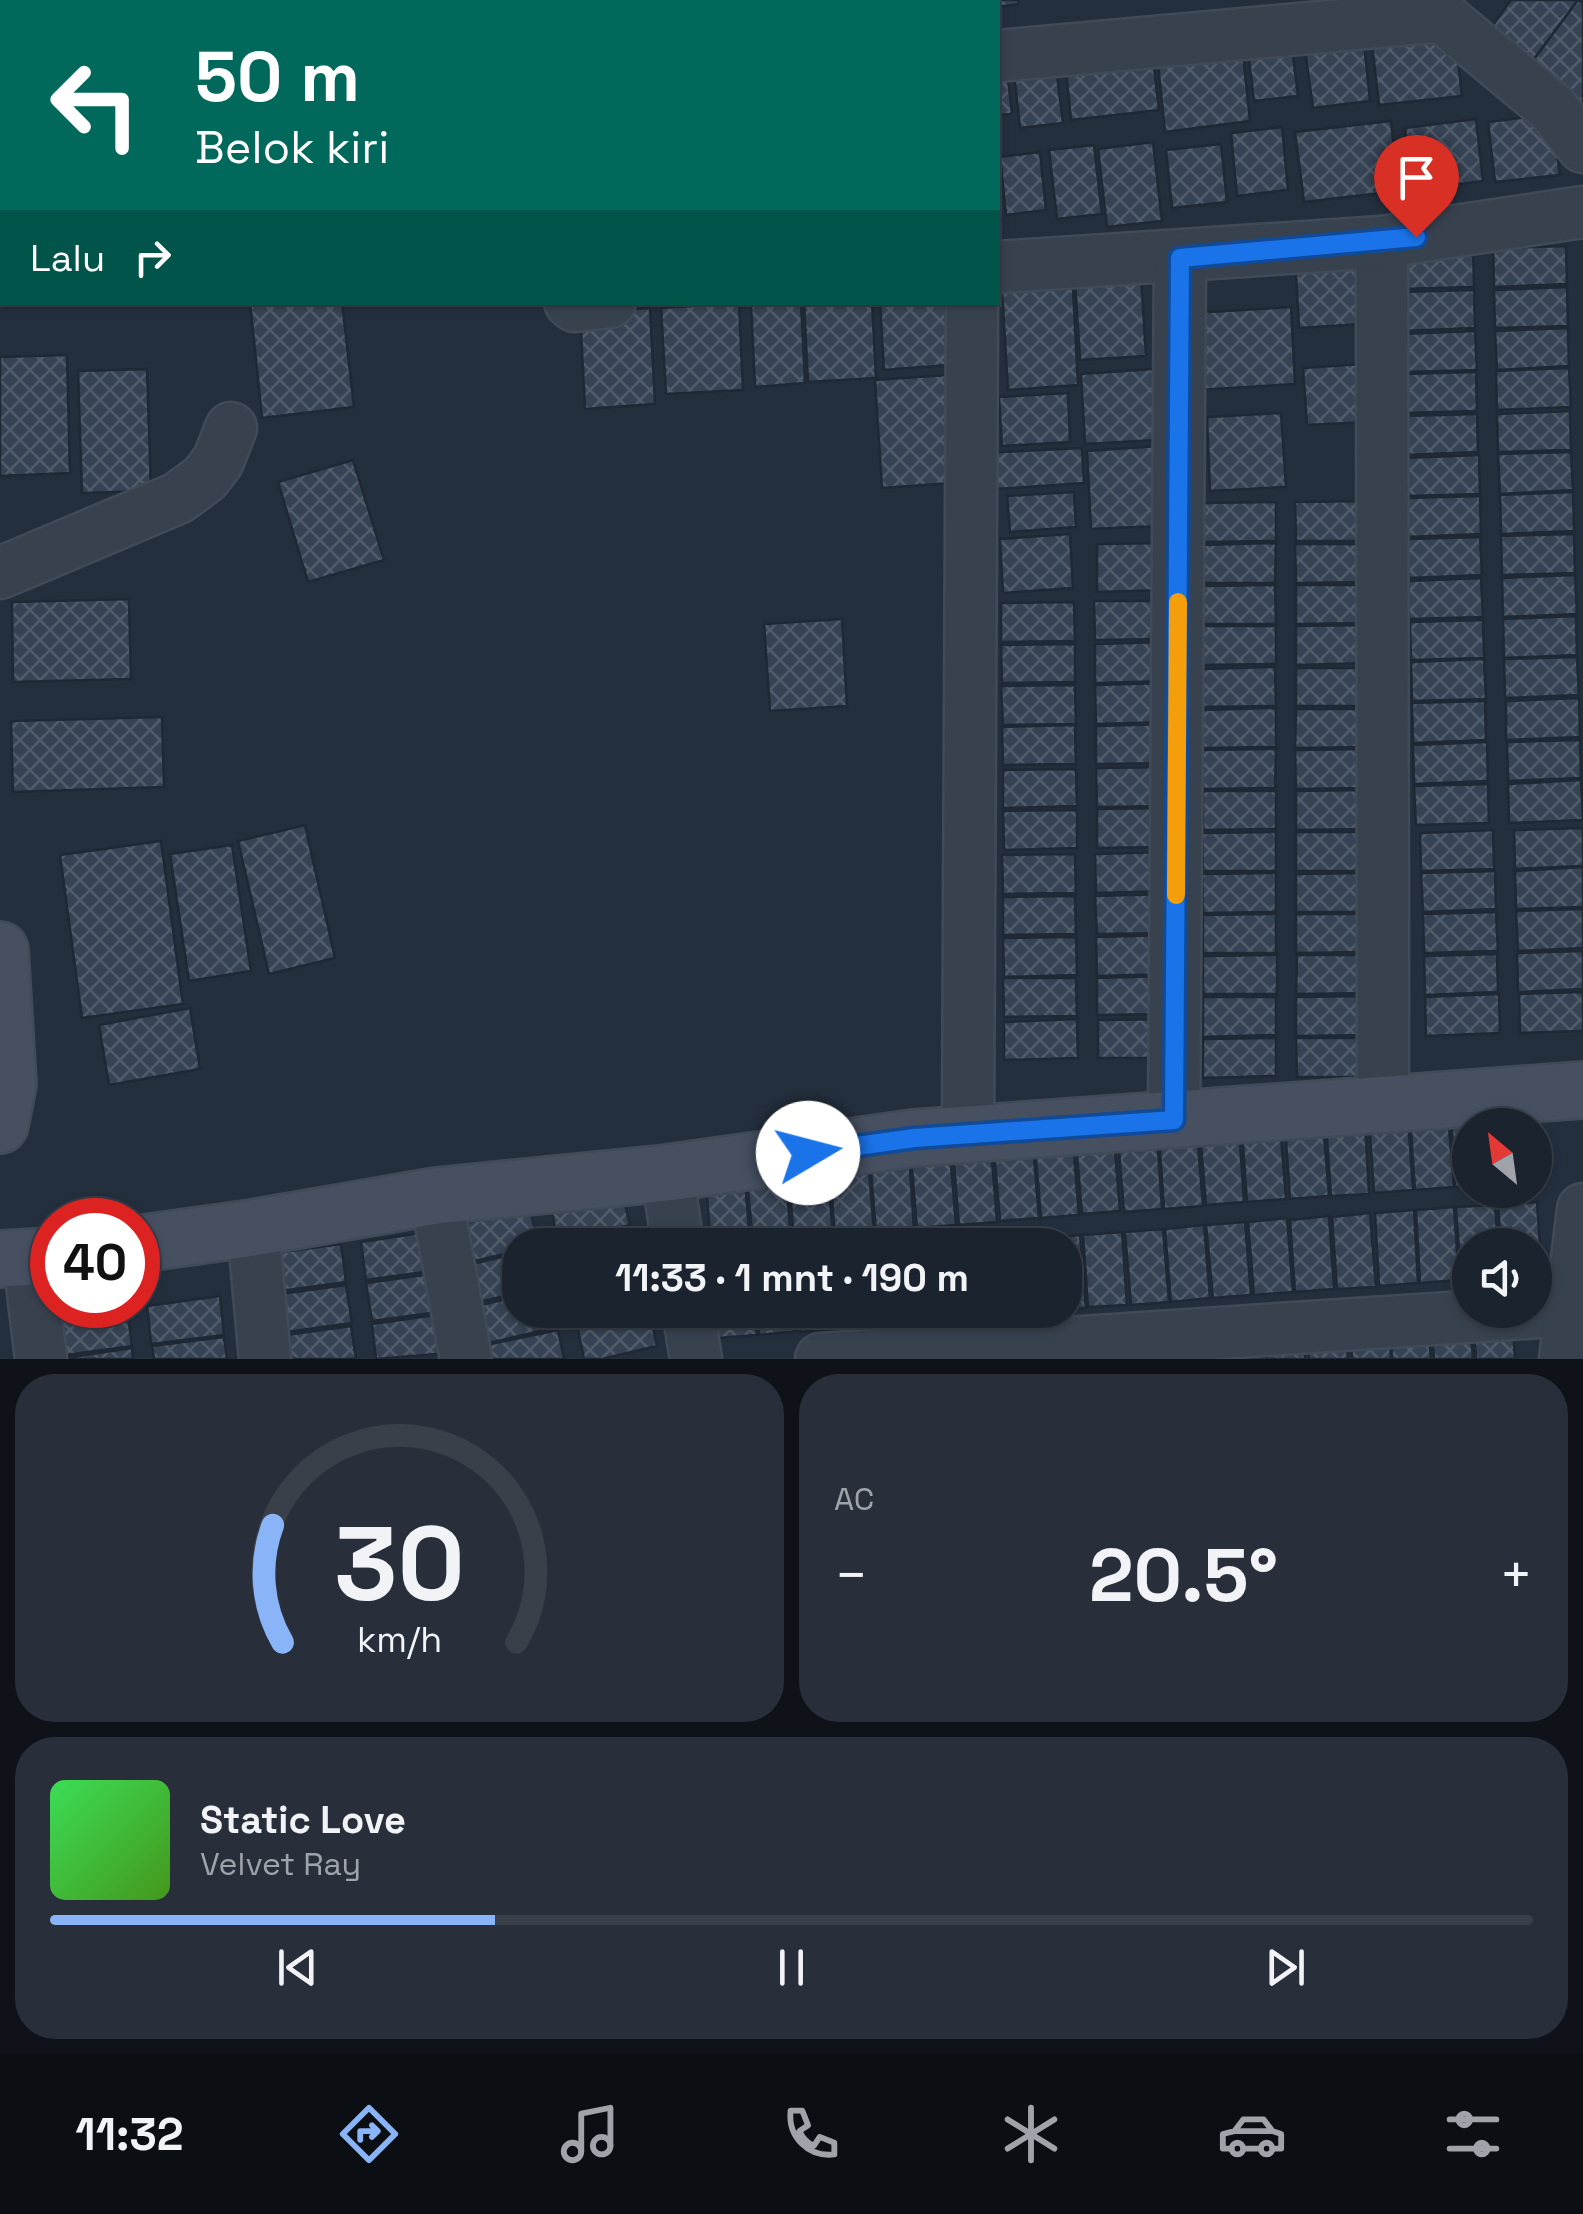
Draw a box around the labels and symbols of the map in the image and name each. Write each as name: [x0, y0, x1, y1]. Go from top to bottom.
pin: [1374, 135, 1459, 238]
position arrow: [756, 1101, 860, 1205]
north arrow: [1452, 1108, 1552, 1208]
speed limit sign: 40: [30, 1198, 160, 1328]

